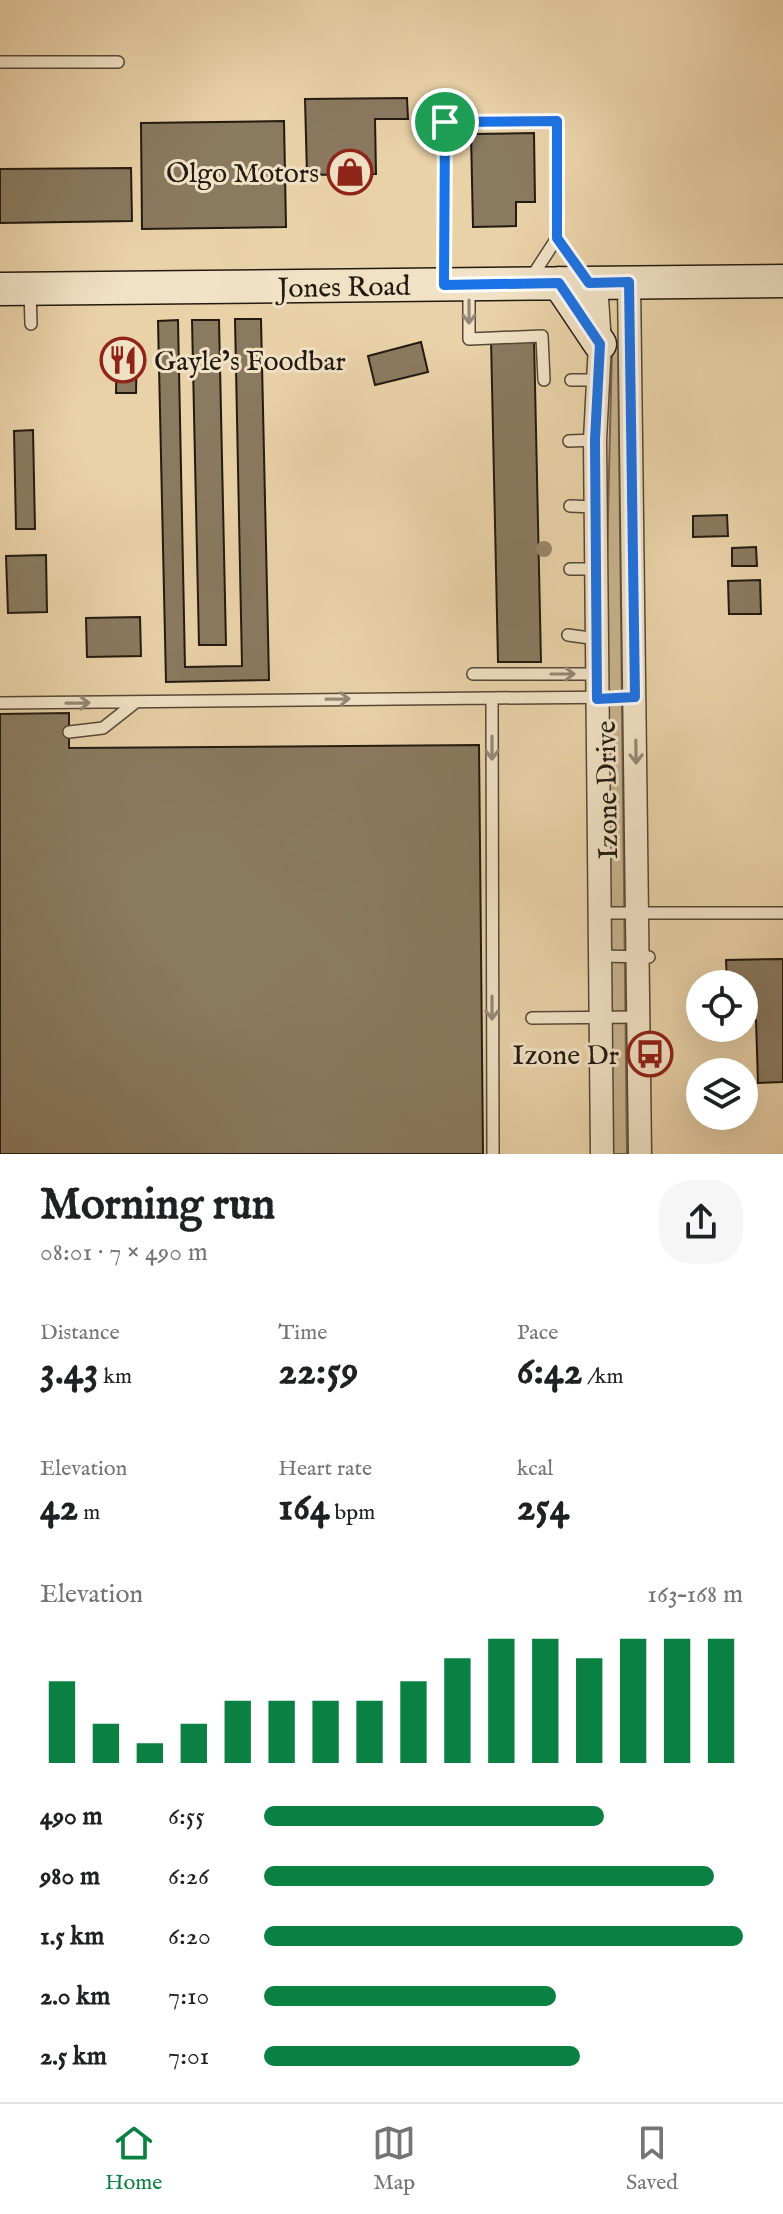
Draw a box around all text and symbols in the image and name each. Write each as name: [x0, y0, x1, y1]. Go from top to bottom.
pin: [411, 88, 479, 156]
icon: arrive: [423, 100, 467, 144]
shop icon: Olgo Motors: [326, 148, 374, 196]
place label: Olgo Motors: [166, 157, 319, 192]
street label: Jones Road: [274, 270, 411, 307]
one-way arrow: [461, 298, 477, 325]
restaurant icon: Gayle’s Foodbar: [99, 336, 147, 384]
place label: Gayle’s Foodbar: [154, 345, 346, 380]
one-way arrow: [549, 666, 576, 682]
one-way arrow: [324, 692, 351, 707]
one-way arrow: [64, 695, 91, 710]
street label: Izone Drive: [590, 720, 627, 860]
one-way arrow: [484, 734, 500, 761]
one-way arrow: [628, 738, 644, 765]
map controls: [686, 970, 758, 1130]
button: locate: [686, 970, 758, 1042]
one-way arrow: [485, 994, 500, 1021]
bus stop icon: Izone Dr: [626, 1030, 674, 1078]
place label: Izone Dr: [512, 1039, 619, 1074]
button: layers: [686, 1058, 758, 1130]
text: Morning run: [40, 1178, 275, 1234]
button: share: [659, 1180, 743, 1264]
text: 08:01 · 7 × 490 m: [40, 1236, 208, 1269]
text: Distance: [40, 1319, 120, 1347]
text: Time: [278, 1319, 327, 1347]
text: Pace: [517, 1319, 558, 1347]
text: 3.43: [40, 1347, 98, 1398]
text: 22:59: [278, 1347, 358, 1398]
text: 6:42: [517, 1347, 582, 1398]
text: km: [98, 1363, 132, 1391]
text: /km: [582, 1363, 624, 1391]
text: Elevation: [40, 1455, 127, 1483]
text: Heart rate: [278, 1455, 372, 1483]
text: kcal: [517, 1455, 553, 1483]
text: 42: [40, 1483, 78, 1534]
text: 164: [278, 1483, 330, 1534]
text: 254: [517, 1483, 569, 1534]
text: m: [78, 1499, 100, 1527]
text: bpm: [330, 1499, 375, 1527]
text: Elevation: [40, 1578, 143, 1611]
text: 163–168 m: [647, 1578, 743, 1611]
text: 490 m: [40, 1800, 103, 1833]
text: 6:55: [168, 1800, 205, 1833]
text: 980 m: [40, 1860, 100, 1893]
text: 6:26: [168, 1860, 209, 1893]
text: 1.5 km: [40, 1920, 104, 1953]
text: 6:20: [168, 1920, 211, 1953]
text: 2.0 km: [40, 1980, 110, 2013]
text: 7:10: [168, 1980, 209, 2013]
text: 2.5 km: [40, 2040, 107, 2073]
text: 7:01: [168, 2040, 209, 2073]
tab: Home: [105, 2121, 162, 2197]
tab: Map: [372, 2121, 416, 2197]
tab: Saved: [626, 2121, 678, 2197]

